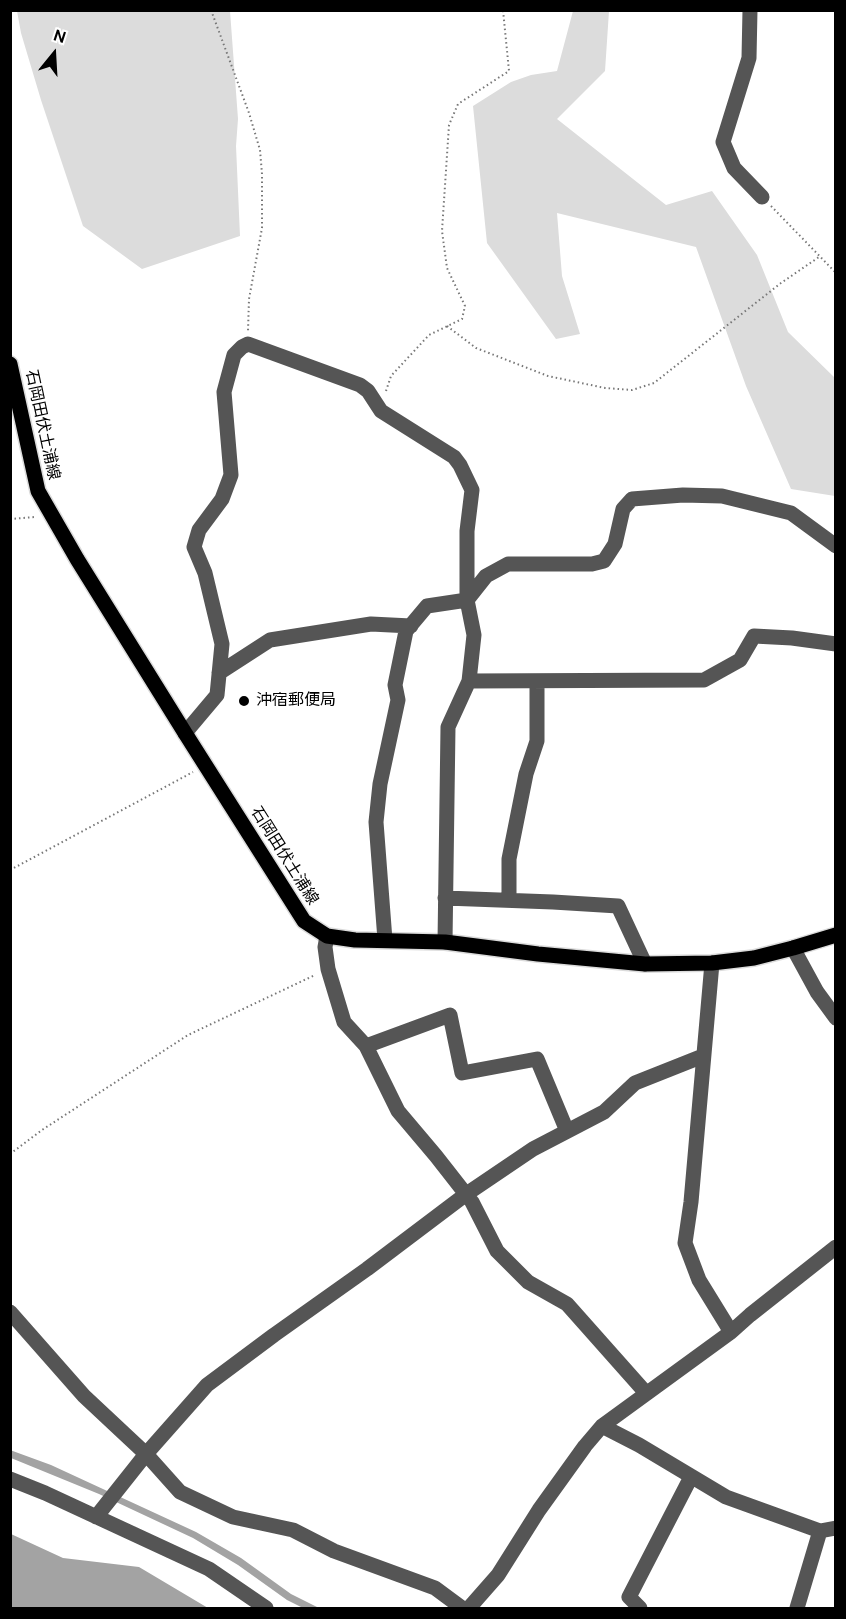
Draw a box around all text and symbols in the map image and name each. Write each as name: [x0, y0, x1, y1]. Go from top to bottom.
north arrow: [24, 24, 84, 84]
text: N: [51, 25, 69, 48]
street label: 石岡田伏土浦線: [21, 368, 63, 482]
place label: 沖宿郵便局: [256, 691, 336, 711]
marker: 沖宿郵便局: [237, 694, 251, 708]
street label: 石岡田伏土浦線: [246, 803, 322, 909]

